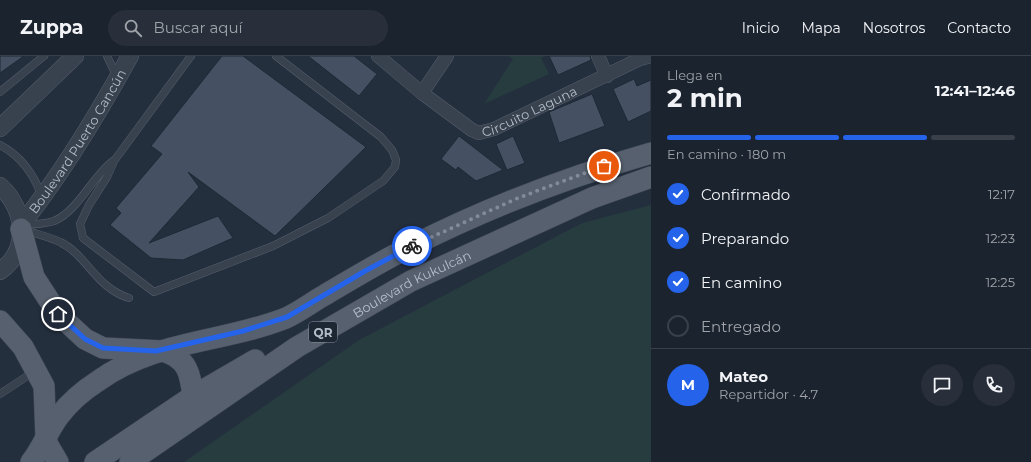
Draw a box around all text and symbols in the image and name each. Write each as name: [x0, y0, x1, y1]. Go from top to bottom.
search box: [108, 10, 388, 46]
text: Zuppa: [20, 16, 84, 39]
icon: search: [122, 17, 144, 39]
text: Buscar aquí: [154, 18, 243, 37]
text: Inicio: [742, 19, 779, 37]
text: Mapa: [801, 19, 841, 37]
text: Nosotros: [863, 19, 925, 37]
text: Contacto: [947, 19, 1011, 37]
street label: Boulevard Puerto Cancún: [25, 66, 129, 217]
text: Llega en: [667, 67, 723, 83]
text: 12:41–12:46: [935, 81, 1015, 100]
text: 2 min: [667, 82, 743, 114]
street label: Circuito Laguna: [480, 83, 579, 140]
text: En camino · 180 m: [667, 146, 786, 162]
pin: [587, 149, 621, 183]
icon: bag: [593, 155, 615, 177]
icon: check: [667, 183, 689, 205]
text: Confirmado: [701, 185, 790, 204]
text: 12:17: [988, 186, 1015, 202]
courier: [392, 226, 432, 266]
icon: check: [667, 227, 689, 249]
text: Preparando: [701, 229, 789, 248]
text: 12:23: [985, 230, 1015, 246]
icon: bike: [401, 235, 423, 257]
street label: Boulevard Kukulcán: [350, 247, 474, 321]
icon: check: [667, 271, 689, 293]
text: En camino: [701, 273, 782, 292]
text: 12:25: [985, 274, 1015, 290]
pin: [41, 297, 75, 331]
icon: home: [47, 303, 69, 325]
text: Entregado: [701, 317, 781, 336]
road number: QR: [309, 322, 337, 342]
button: chat: [921, 364, 963, 406]
button: phone: [973, 364, 1015, 406]
text: Mateo: [719, 367, 768, 386]
text: M: [681, 375, 695, 394]
text: Repartidor · 4.7: [719, 386, 818, 402]

